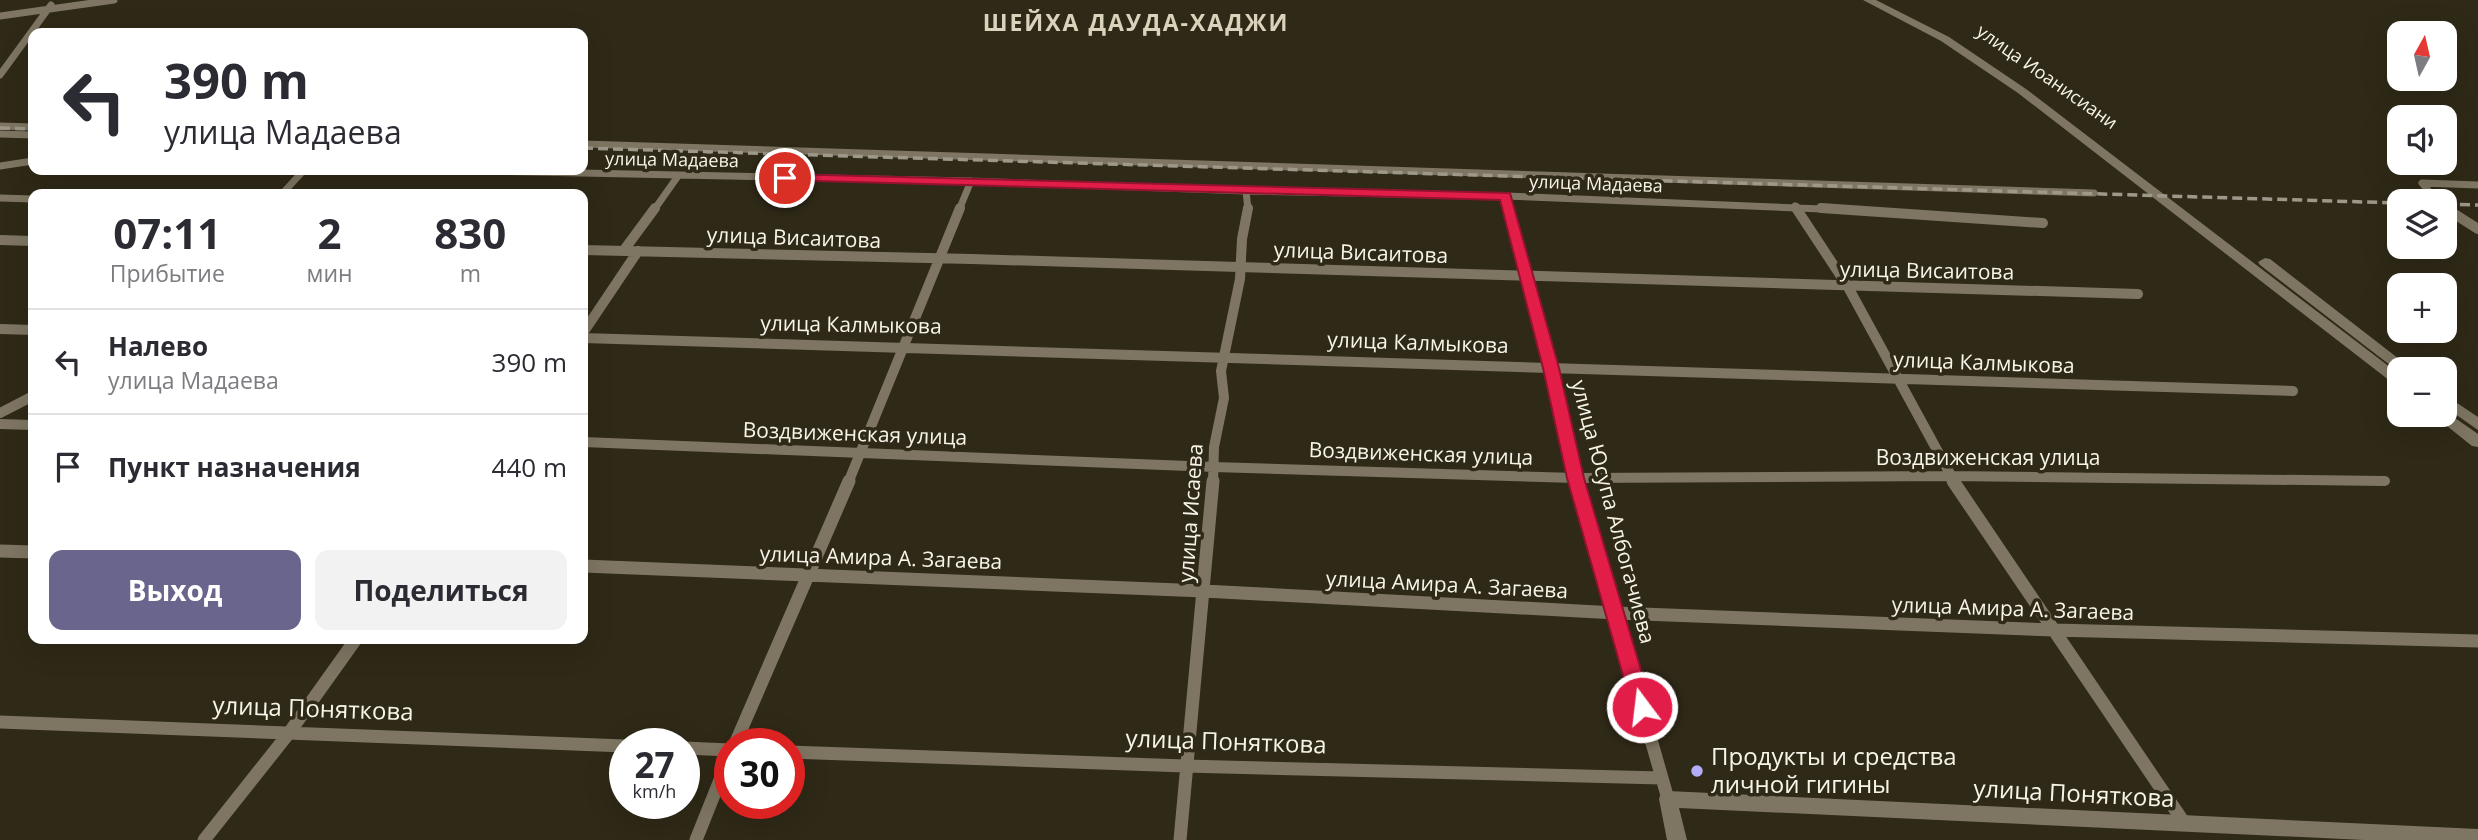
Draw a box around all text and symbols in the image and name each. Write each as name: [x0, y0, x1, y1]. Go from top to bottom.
district label: ШЕЙХА ДАУДА-ХАДЖИ: [983, 6, 1289, 38]
street label: улица Иоанисиани: [1972, 18, 2123, 134]
north arrow: [2387, 21, 2457, 91]
map controls: [2387, 21, 2457, 427]
text: 390 m: [164, 47, 309, 113]
icon: left: [49, 56, 140, 147]
button: sound: [2387, 105, 2457, 175]
text: улица Мадаева: [164, 110, 402, 153]
street label: улица Мадаева: [605, 146, 739, 172]
pin: [755, 148, 815, 208]
icon: arrive: [766, 159, 804, 197]
street label: улица Мадаева: [1529, 169, 1663, 197]
button: layers: [2387, 189, 2457, 259]
text: 07:11: [113, 204, 221, 261]
text: 2: [318, 204, 342, 261]
text: 830: [434, 204, 506, 261]
street label: улица Висаитова: [706, 220, 882, 254]
street label: улица Висаитова: [1273, 235, 1449, 269]
street label: улица Висаитова: [1840, 254, 2014, 286]
text: Прибытие: [110, 257, 225, 289]
text: мин: [307, 257, 353, 289]
text: m: [460, 257, 481, 289]
button: +: [2387, 273, 2457, 343]
street label: улица Калмыкова: [760, 308, 942, 340]
street label: улица Калмыкова: [1327, 325, 1509, 359]
text: Налево: [108, 328, 208, 364]
icon: left: [49, 343, 87, 381]
text: 390 m: [492, 344, 567, 380]
street label: улица Калмыкова: [1893, 345, 2075, 379]
button: −: [2387, 357, 2457, 427]
text: улица Мадаева: [108, 364, 279, 396]
street label: улица Юсупа Албогачиева: [1565, 377, 1663, 647]
street label: Воздвиженская улица: [742, 415, 968, 451]
street label: Воздвиженская улица: [1308, 435, 1534, 471]
street label: улица Исаева: [1171, 442, 1209, 583]
street label: Воздвиженская улица: [1876, 443, 2100, 471]
icon: arrive: [49, 448, 87, 486]
text: Пункт назначения: [108, 449, 361, 485]
text: 440 m: [492, 449, 567, 485]
street label: улица Амира А. Загаева: [759, 539, 1003, 575]
button: Выход: [49, 550, 301, 630]
button: Поделиться: [315, 550, 567, 630]
street label: улица Амира А. Загаева: [1325, 564, 1569, 604]
street label: улица Амира А. Загаева: [1891, 590, 2135, 626]
position arrow: [1605, 670, 1679, 744]
street label: улица Поняткова: [212, 687, 414, 728]
street label: улица Поняткова: [1125, 720, 1327, 761]
speed limit sign: 30: [714, 728, 805, 819]
place label: Продукты и средства личной гигины: [1711, 739, 1957, 800]
text: 27: [634, 741, 675, 788]
marker: Продукты и средства личной гигины: [1689, 763, 1705, 779]
street label: улица Поняткова: [1973, 771, 2175, 814]
text: km/h: [633, 779, 676, 803]

